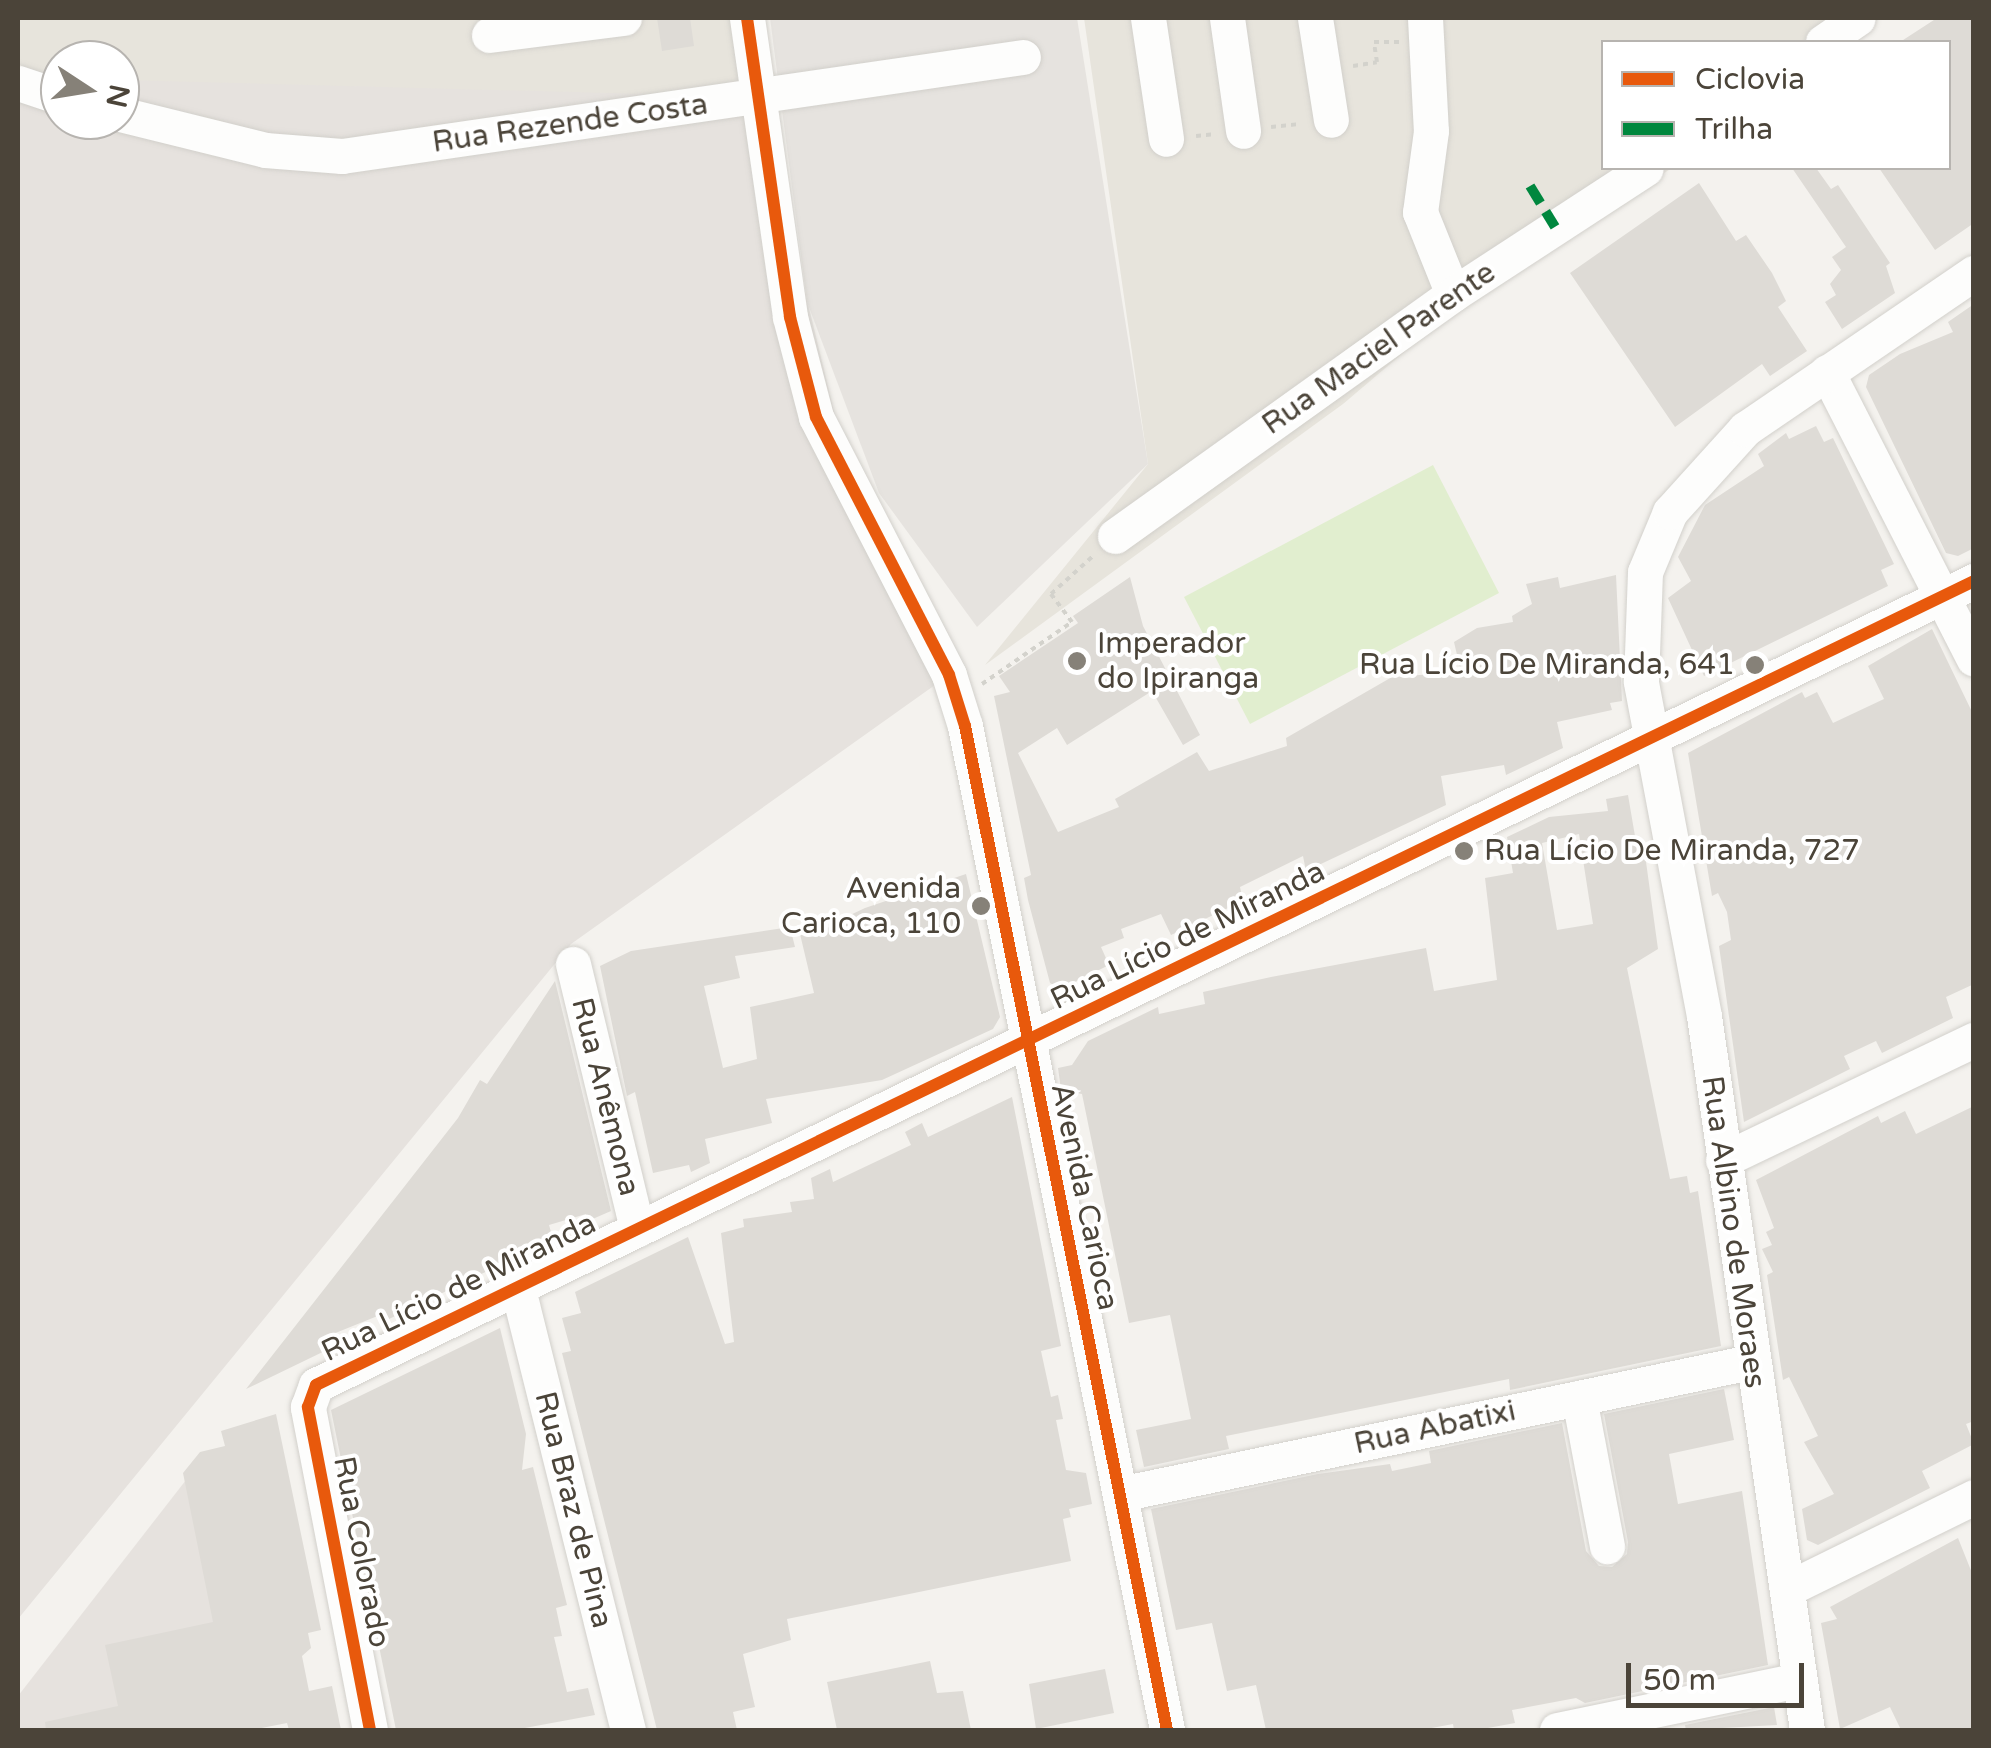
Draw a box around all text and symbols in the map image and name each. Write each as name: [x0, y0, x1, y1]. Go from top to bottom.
north arrow: [40, 40, 140, 140]
legend: [1601, 40, 1951, 170]
text: Ciclovia: [1695, 61, 1805, 98]
text: N: [98, 81, 136, 110]
street label: Rua Rezende Costa: [430, 87, 710, 161]
text: Trilha: [1695, 111, 1773, 148]
street label: Rua Maciel Parente: [1256, 255, 1502, 443]
place label: Imperador do Ipiranga: [1097, 626, 1259, 696]
place label: Rua Lício De Miranda, 641: [1359, 647, 1735, 683]
marker: Imperador do Ipiranga: [1066, 650, 1088, 672]
marker: Rua Lício De Miranda, 641: [1744, 654, 1766, 676]
place label: Rua Lício De Miranda, 727: [1484, 833, 1860, 869]
marker: Rua Lício De Miranda, 727: [1453, 840, 1475, 862]
street label: Rua Lício de Miranda: [1045, 854, 1331, 1018]
place label: Avenida Carioca, 110: [781, 871, 961, 942]
marker: Avenida Carioca, 110: [970, 895, 992, 917]
street label: Rua Anêmona: [563, 994, 647, 1200]
street label: Rua Albino de Moraes: [1693, 1074, 1773, 1390]
street label: Avenida Carioca: [1042, 1080, 1126, 1314]
street label: Rua Lício de Miranda: [316, 1206, 602, 1370]
street label: Rua Braz de Pina: [526, 1388, 620, 1632]
street label: Rua Abatixi: [1351, 1393, 1519, 1463]
street label: Rua Colorado: [325, 1453, 397, 1651]
scale bar: [1631, 1643, 1808, 1705]
text: 50 m: [1643, 1662, 1716, 1699]

